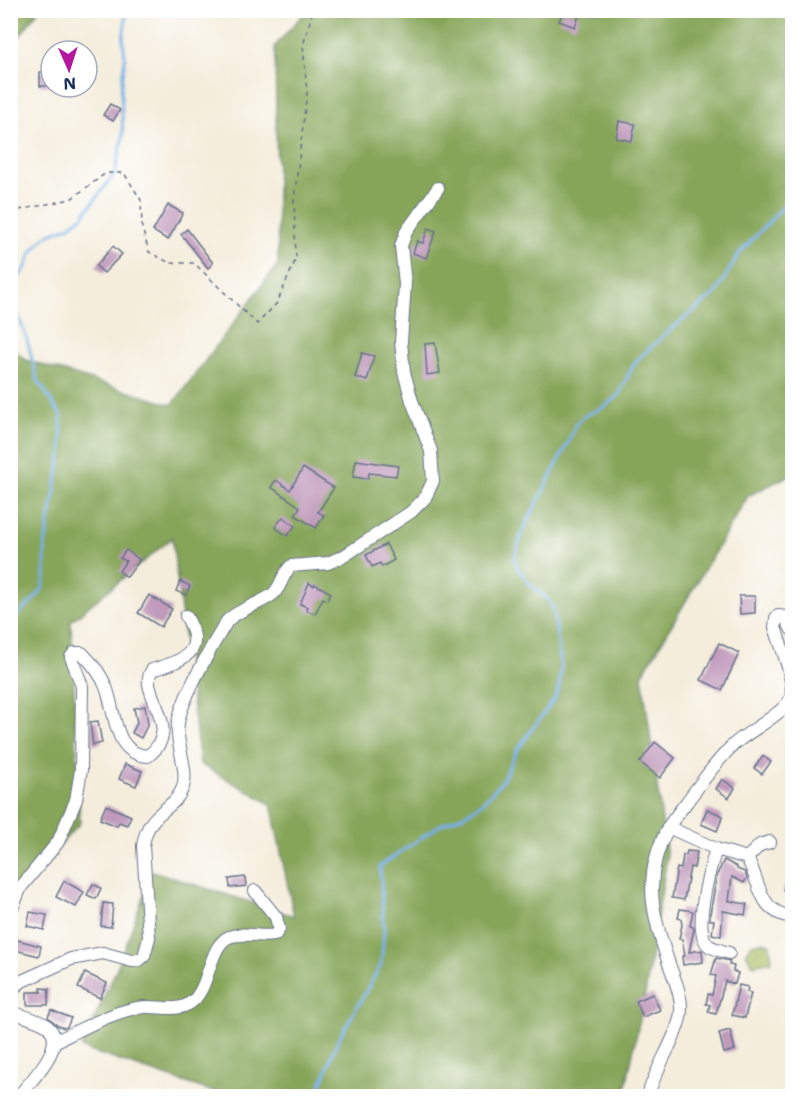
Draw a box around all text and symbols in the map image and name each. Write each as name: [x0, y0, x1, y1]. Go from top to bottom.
north arrow: [39, 39, 99, 99]
text: N: [63, 73, 77, 94]

